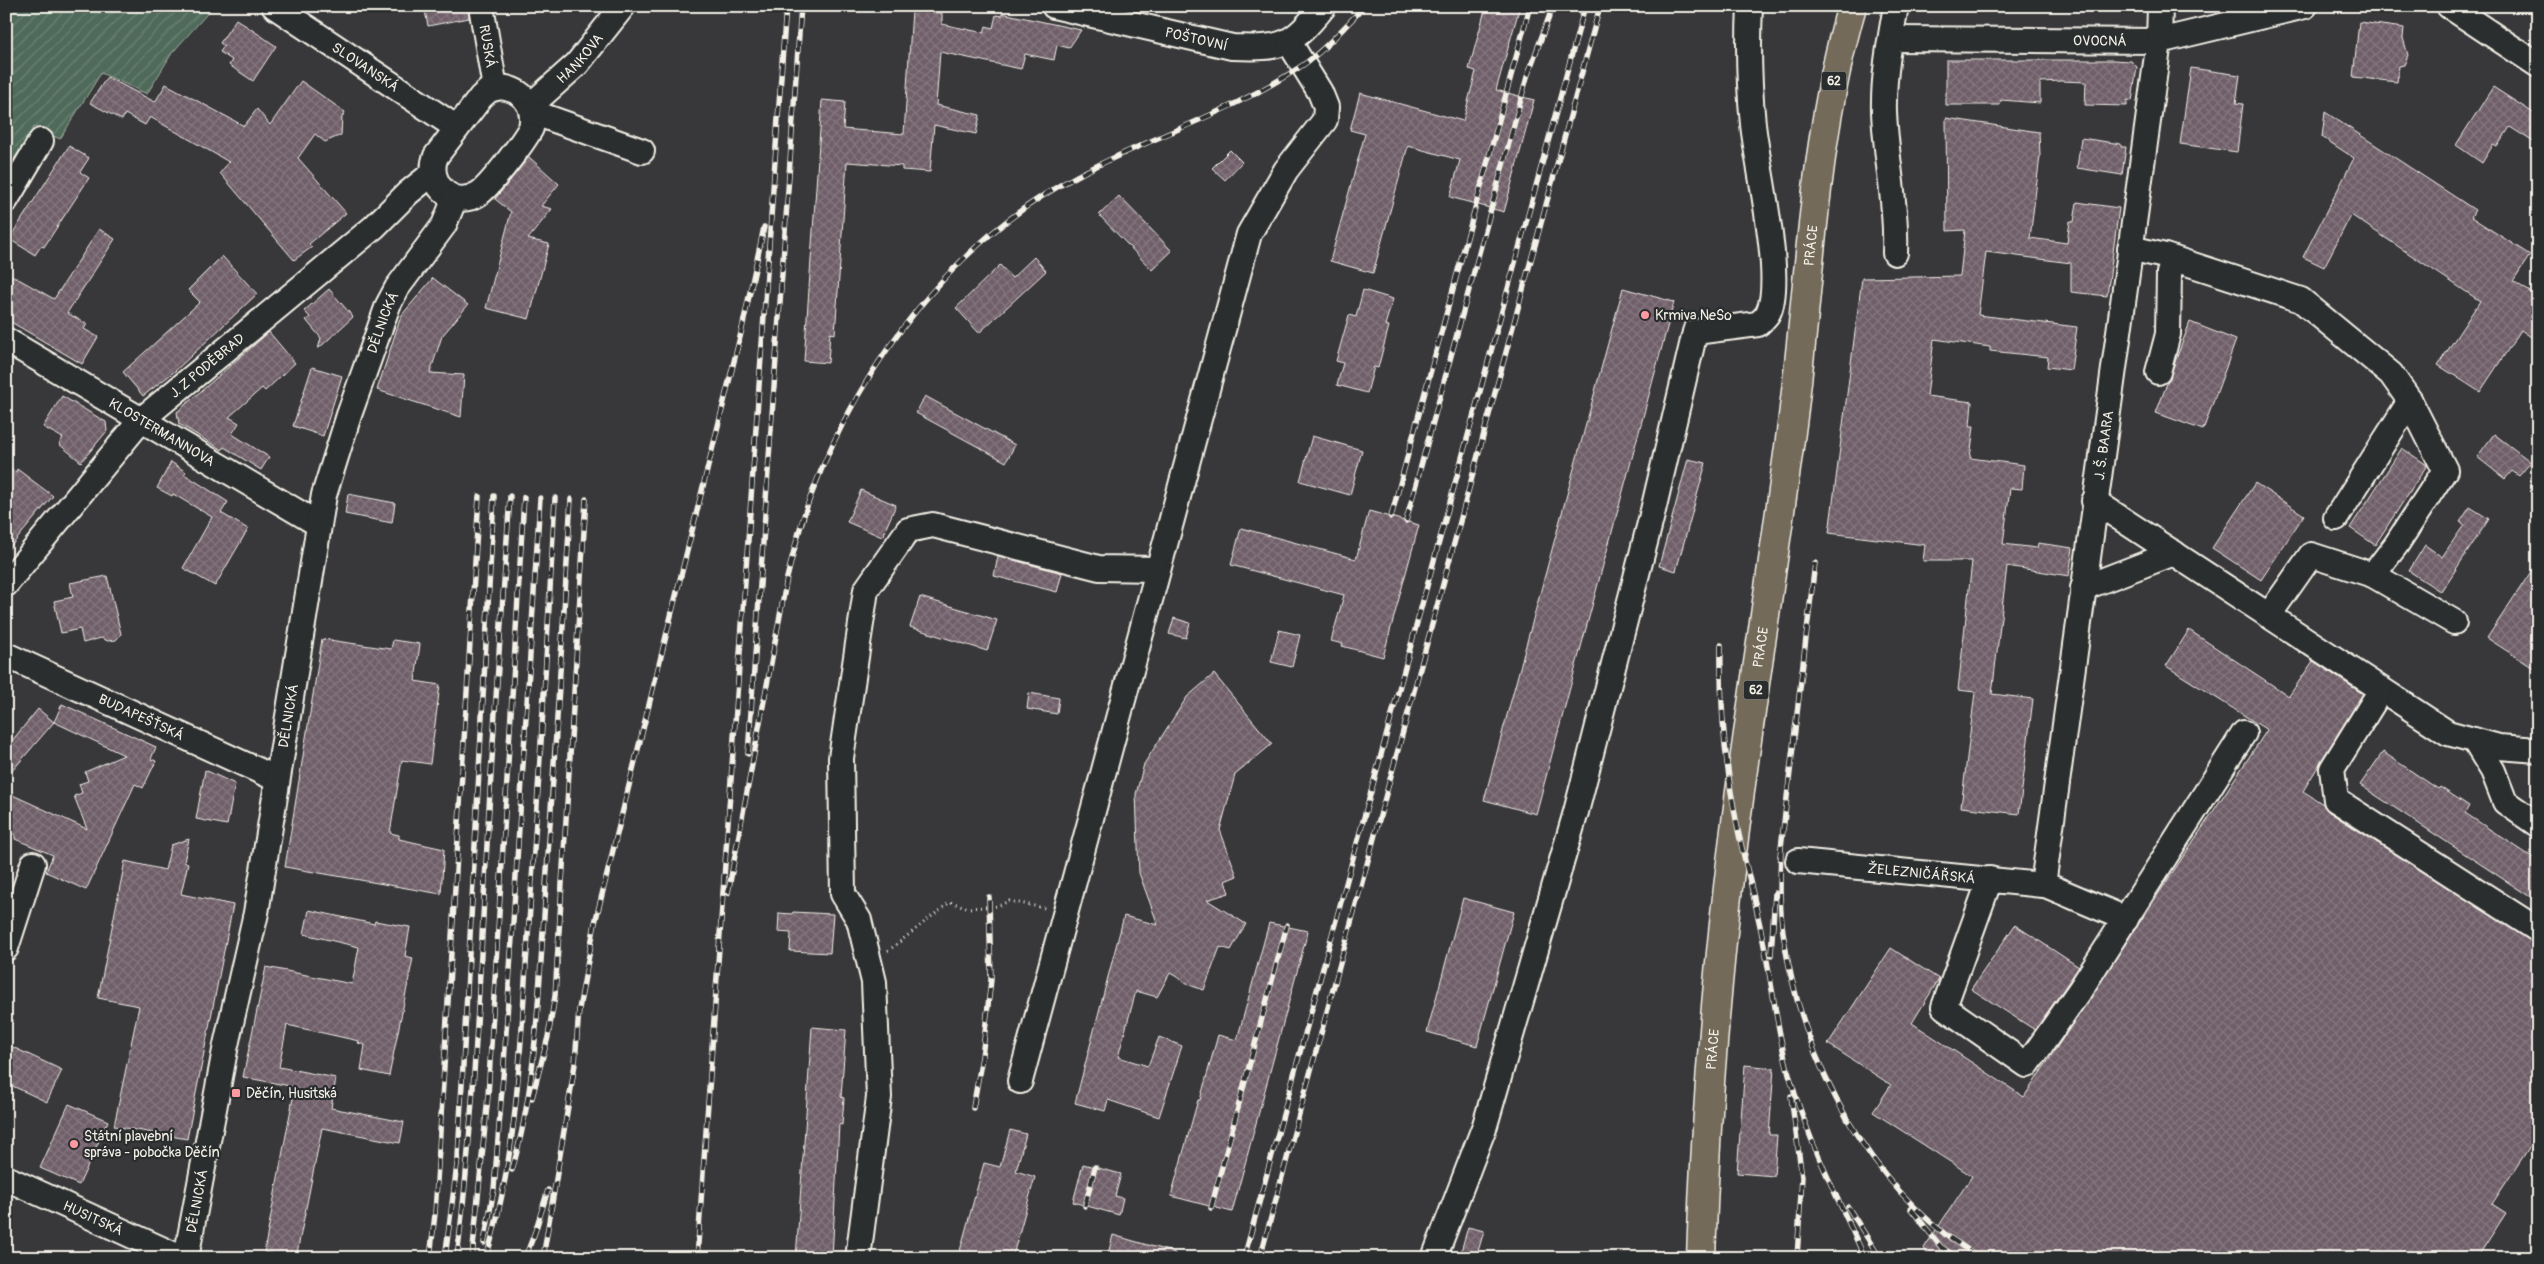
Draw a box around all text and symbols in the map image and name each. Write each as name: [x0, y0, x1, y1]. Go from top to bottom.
street label: POŠTOVNÍ: [1163, 23, 1229, 54]
street label: RUSKÁ: [476, 24, 501, 69]
street label: HANKOVA: [553, 30, 606, 87]
street label: OVOCNÁ: [2073, 31, 2127, 49]
street label: SLOVANSKÁ: [329, 39, 403, 95]
road number: 62: [1822, 72, 1846, 90]
street label: PRÁCE: [1800, 224, 1821, 267]
street label: DĚLNICKÁ: [363, 288, 402, 355]
place label: Krmiva NeSo: [1655, 307, 1732, 324]
marker: Krmiva NeSo: [1639, 309, 1651, 321]
street label: J. Z PODĚBRAD: [166, 329, 248, 401]
street label: KLOSTERMANNOVA: [106, 394, 218, 470]
street label: J. Š. BAARA: [2090, 410, 2117, 481]
street label: PRÁCE: [1749, 626, 1772, 669]
road number: 62: [1744, 680, 1768, 700]
street label: DĚLNICKÁ: [275, 682, 302, 749]
street label: BUDAPEŠŤSKÁ: [96, 690, 187, 744]
street label: ŽELEZNIČÁŘSKÁ: [1867, 859, 1976, 887]
street label: PRÁCE: [1702, 1028, 1723, 1071]
place label: Děčín, Husitská: [246, 1085, 337, 1102]
marker: Děčín, Husitská: [230, 1087, 242, 1099]
place label: Státní plavební správa - pobočka Děčín: [84, 1128, 220, 1161]
marker: Státní plavební správa - pobočka Děčín: [68, 1138, 80, 1150]
street label: DĚLNICKÁ: [182, 1168, 211, 1234]
street label: HUSITSKÁ: [61, 1197, 126, 1239]

